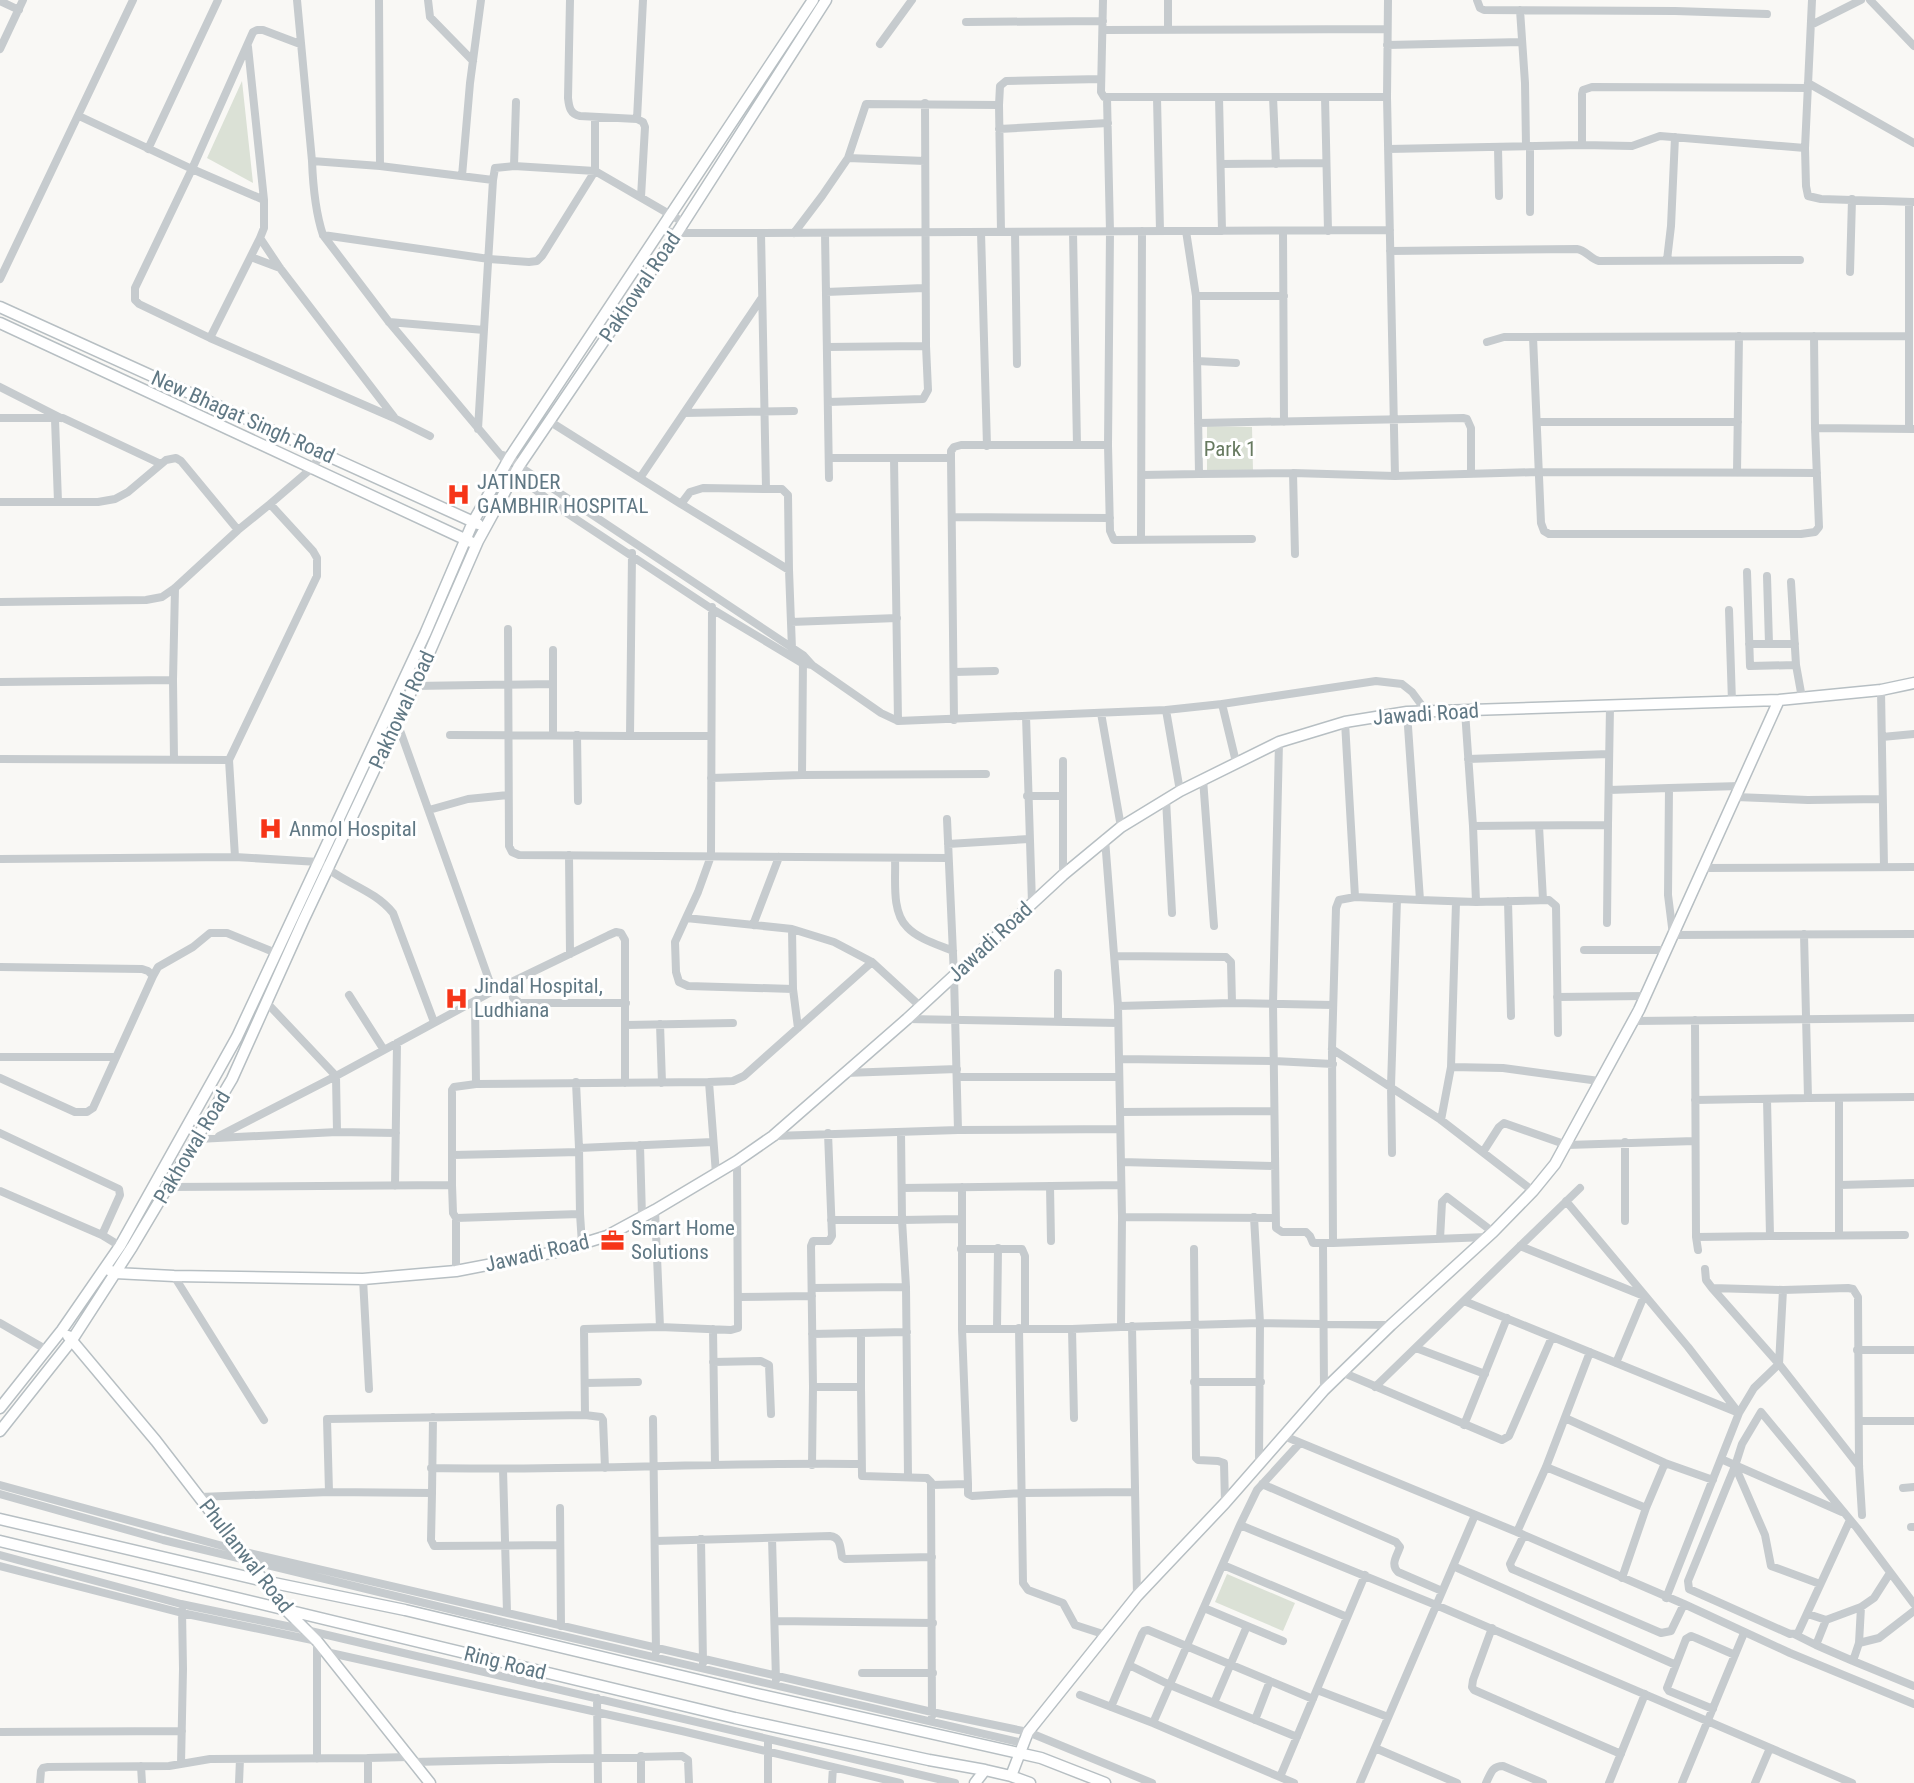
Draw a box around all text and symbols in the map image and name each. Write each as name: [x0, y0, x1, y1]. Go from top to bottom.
street label: Pakhowal Road: [594, 228, 686, 346]
street label: New Bhagat Singh Road: [148, 366, 338, 468]
park label: Park 1: [1204, 437, 1256, 461]
place label: JATINDER GAMBHIR HOSPITAL: [477, 470, 648, 518]
hospital icon: JATINDER GAMBHIR HOSPITAL: [446, 481, 472, 507]
street label: Pakhowal Road: [364, 647, 440, 773]
street label: Jawadi Road: [1372, 698, 1480, 730]
hospital icon: Anmol Hospital: [258, 816, 284, 842]
place label: Anmol Hospital: [289, 817, 417, 841]
street label: Jawadi Road: [943, 897, 1037, 987]
place label: Jindal Hospital, Ludhiana: [474, 974, 603, 1022]
hospital icon: Jindal Hospital, Ludhiana: [443, 985, 469, 1011]
street label: Pakhowal Road: [149, 1086, 235, 1208]
place label: Smart Home Solutions: [631, 1216, 735, 1264]
office icon: Smart Home Solutions: [600, 1227, 626, 1253]
street label: Jawadi Road: [483, 1229, 591, 1277]
street label: Phullanwal Road: [194, 1495, 298, 1617]
street label: Ring Road: [462, 1641, 548, 1685]

